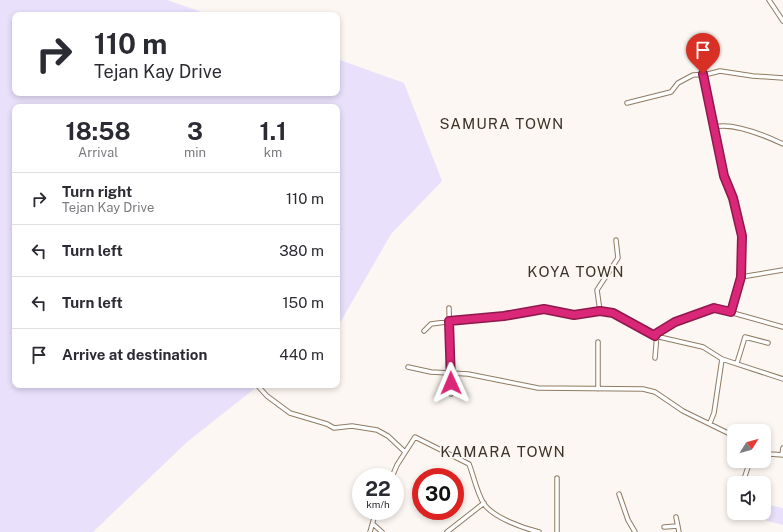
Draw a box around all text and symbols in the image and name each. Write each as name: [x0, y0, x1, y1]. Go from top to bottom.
text: 110 m: [94, 27, 167, 60]
icon: right: [28, 28, 80, 80]
pin: [686, 33, 720, 74]
icon: arrive: [692, 39, 714, 61]
text: Tejan Kay Drive: [94, 61, 222, 82]
district label: SAMURA TOWN: [440, 115, 564, 132]
text: 18:58: [65, 117, 131, 145]
text: 3: [187, 117, 203, 145]
text: 1.1: [260, 117, 287, 145]
text: Arrival: [78, 145, 118, 160]
text: min: [184, 145, 206, 160]
text: km: [264, 145, 282, 160]
text: Turn right: [62, 183, 132, 200]
icon: right: [28, 188, 50, 210]
text: 110 m: [286, 190, 324, 207]
text: Tejan Kay Drive: [62, 200, 154, 215]
icon: left: [28, 240, 50, 262]
text: Turn left: [62, 242, 123, 259]
text: 380 m: [279, 242, 324, 259]
district label: KOYA TOWN: [527, 263, 625, 280]
icon: left: [28, 292, 50, 314]
text: Turn left: [62, 294, 123, 311]
text: 150 m: [282, 294, 324, 311]
icon: arrive: [28, 344, 50, 366]
text: Arrive at destination: [62, 346, 207, 363]
text: 440 m: [279, 346, 324, 363]
position arrow: [430, 362, 472, 404]
north arrow: [727, 424, 771, 468]
map controls: [727, 424, 771, 520]
district label: KAMARA TOWN: [440, 443, 566, 460]
speed limit sign: 30: [412, 468, 464, 520]
button: sound: [727, 476, 771, 520]
text: 22: [365, 477, 391, 501]
text: km/h: [366, 498, 390, 510]

